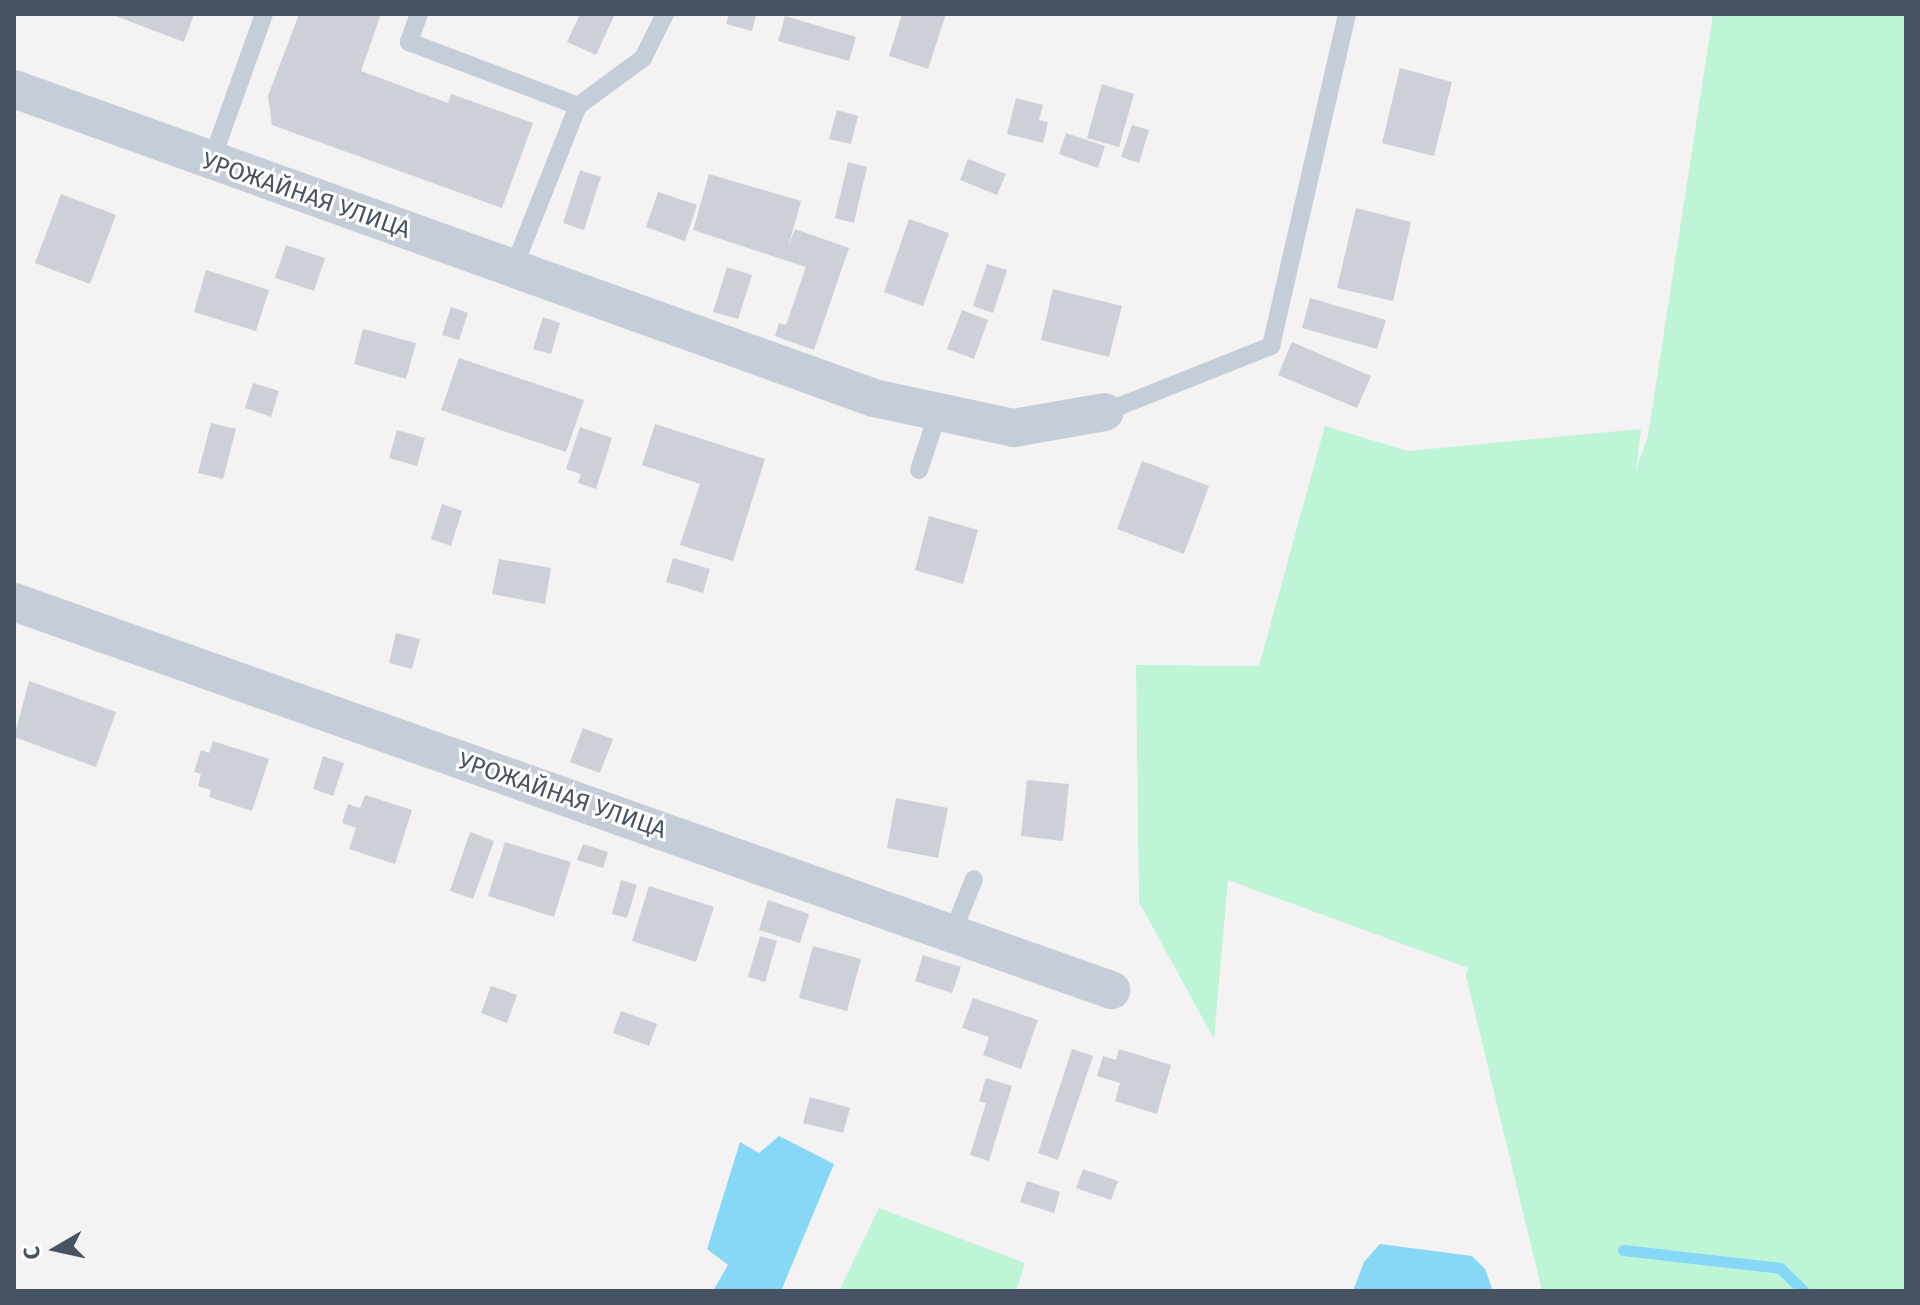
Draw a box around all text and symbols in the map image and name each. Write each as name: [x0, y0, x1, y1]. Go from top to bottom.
street label: УРОЖАЙНАЯ УЛИЦА: [198, 147, 414, 245]
street label: УРОЖАЙНАЯ УЛИЦА: [454, 747, 670, 845]
north arrow: [16, 1209, 96, 1289]
text: С: [17, 1244, 46, 1261]

